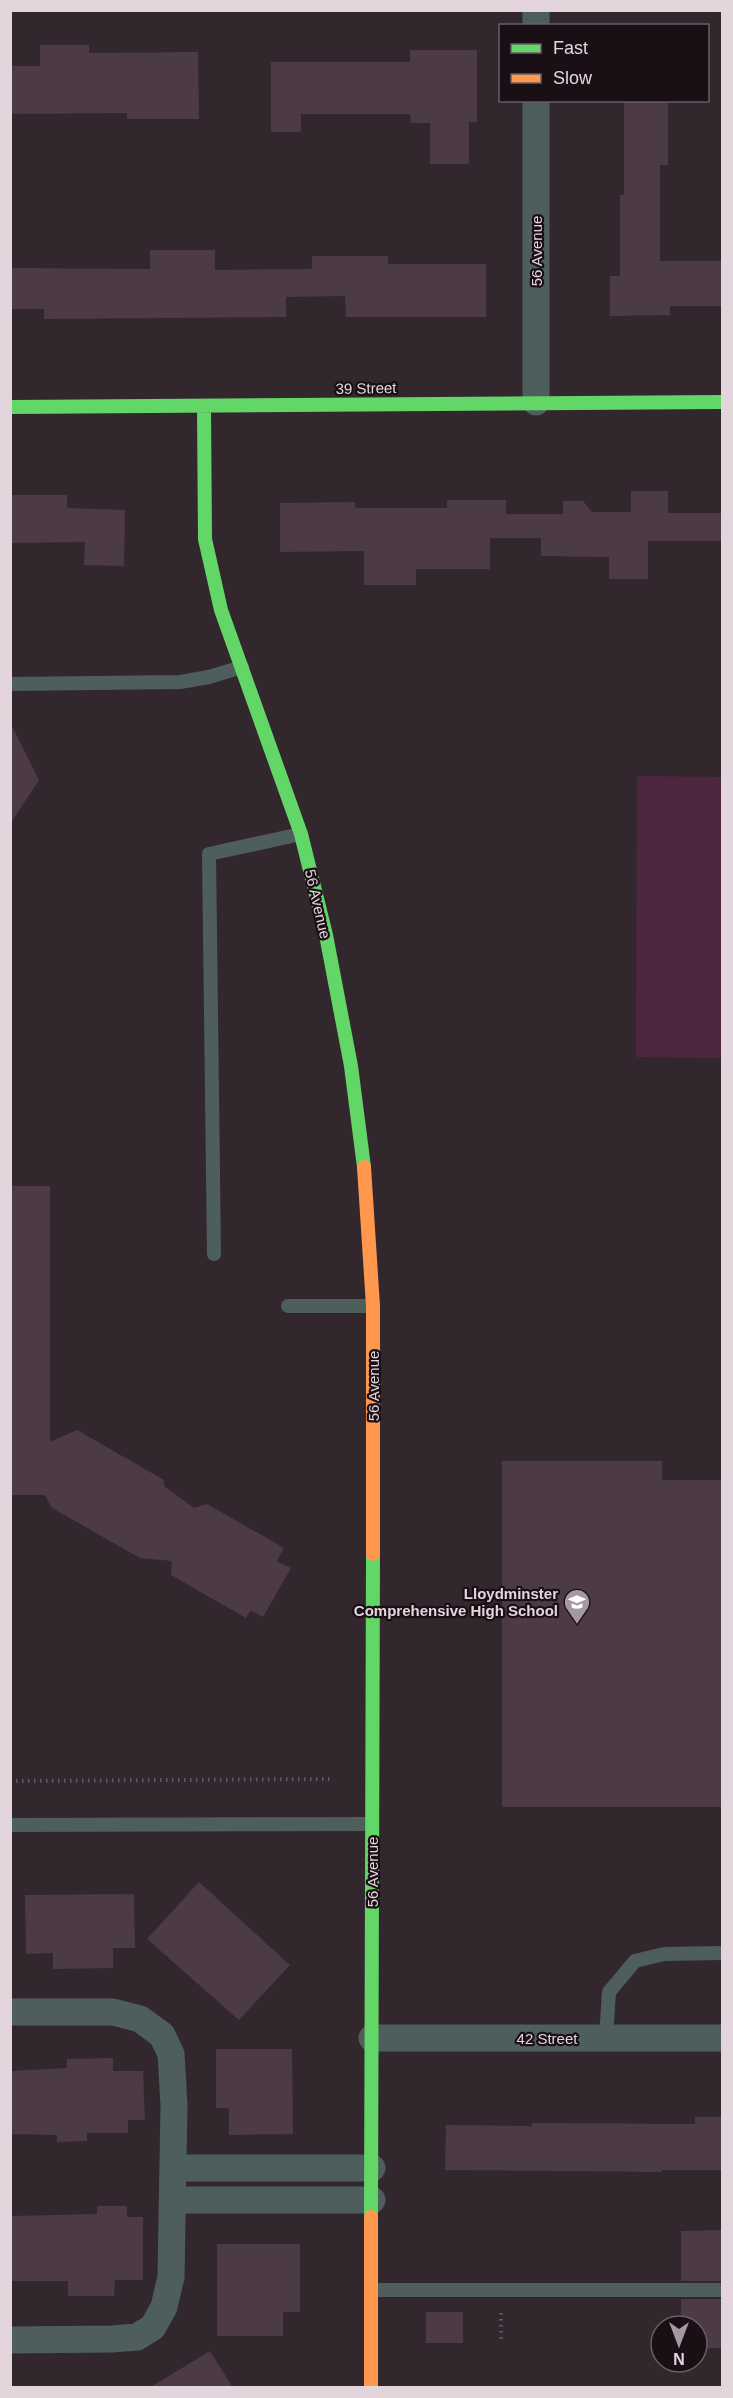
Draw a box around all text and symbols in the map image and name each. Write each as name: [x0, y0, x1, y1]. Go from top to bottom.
legend: [499, 24, 709, 102]
text: Fast: [553, 38, 588, 58]
text: Slow: [553, 68, 593, 88]
street label: 56 Avenue: [528, 216, 545, 286]
street label: 39 Street: [335, 379, 397, 397]
street label: 56 Avenue: [302, 868, 334, 940]
street label: 56 Avenue: [365, 1351, 382, 1421]
place label: Lloydminster Comprehensive High School: [354, 1585, 558, 1619]
school or university icon: Lloydminster Comprehensive High School: [562, 1587, 592, 1625]
street label: 56 Avenue: [364, 1837, 381, 1907]
street label: 42 Street: [517, 2030, 578, 2047]
north arrow: [649, 2314, 709, 2374]
text: N: [673, 2350, 685, 2367]

